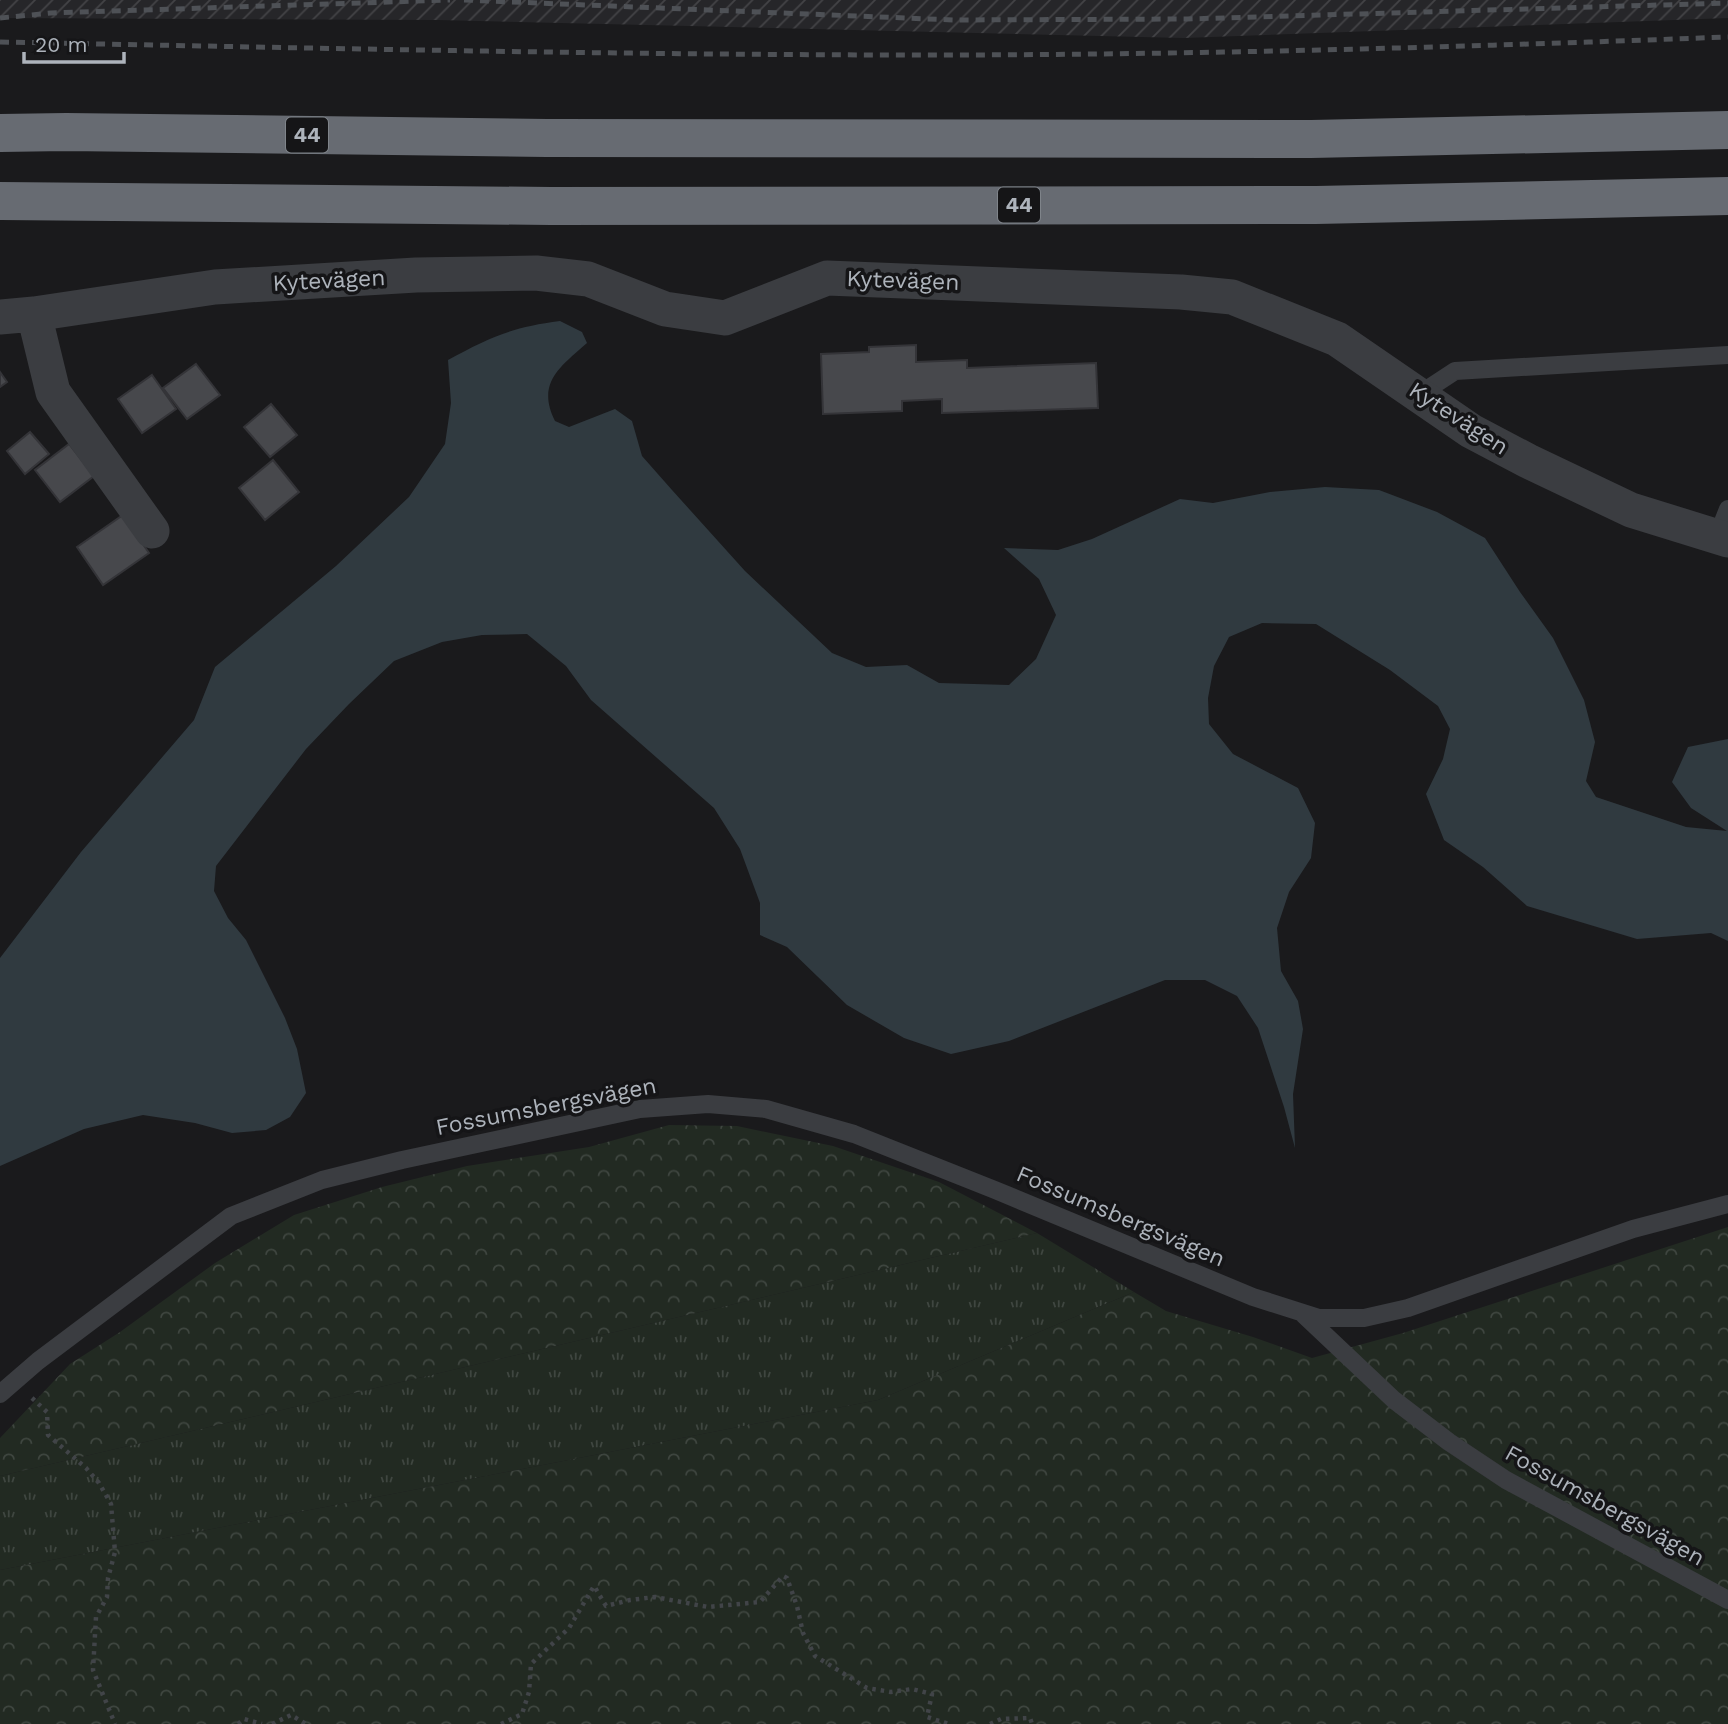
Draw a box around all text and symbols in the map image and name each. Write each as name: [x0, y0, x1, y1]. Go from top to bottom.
scale bar: [24, 21, 124, 65]
text: 20 m: [35, 32, 87, 57]
road number: 44: [286, 118, 328, 152]
road number: 44: [998, 188, 1040, 222]
street label: Kytevägen: [272, 264, 386, 297]
street label: Kytevägen: [846, 265, 960, 296]
street label: Kytevägen: [1404, 376, 1513, 460]
street label: Fossumsbergsvägen: [434, 1072, 659, 1141]
street label: Fossumsbergsvägen: [1012, 1160, 1229, 1273]
street label: Fossumsbergsvägen: [1500, 1439, 1709, 1572]

